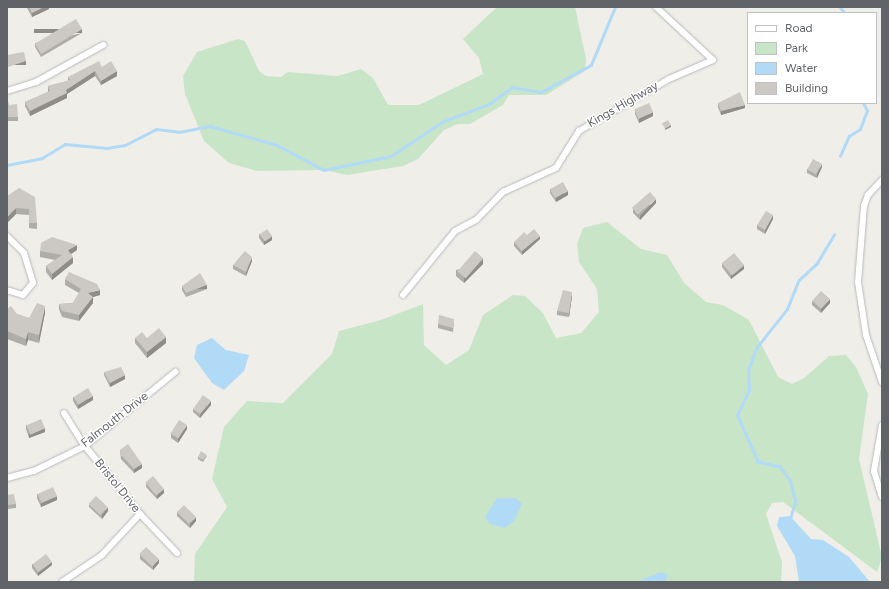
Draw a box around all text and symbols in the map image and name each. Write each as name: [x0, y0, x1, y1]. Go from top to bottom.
legend: [747, 12, 877, 104]
text: Road: [785, 21, 813, 35]
text: Park: [785, 41, 808, 55]
text: Water: [785, 61, 817, 75]
street label: Kings Highway: [585, 79, 661, 131]
text: Building: [785, 81, 828, 95]
street label: Falmouth Drive: [79, 389, 151, 451]
street label: Bristol Drive: [91, 456, 143, 516]

